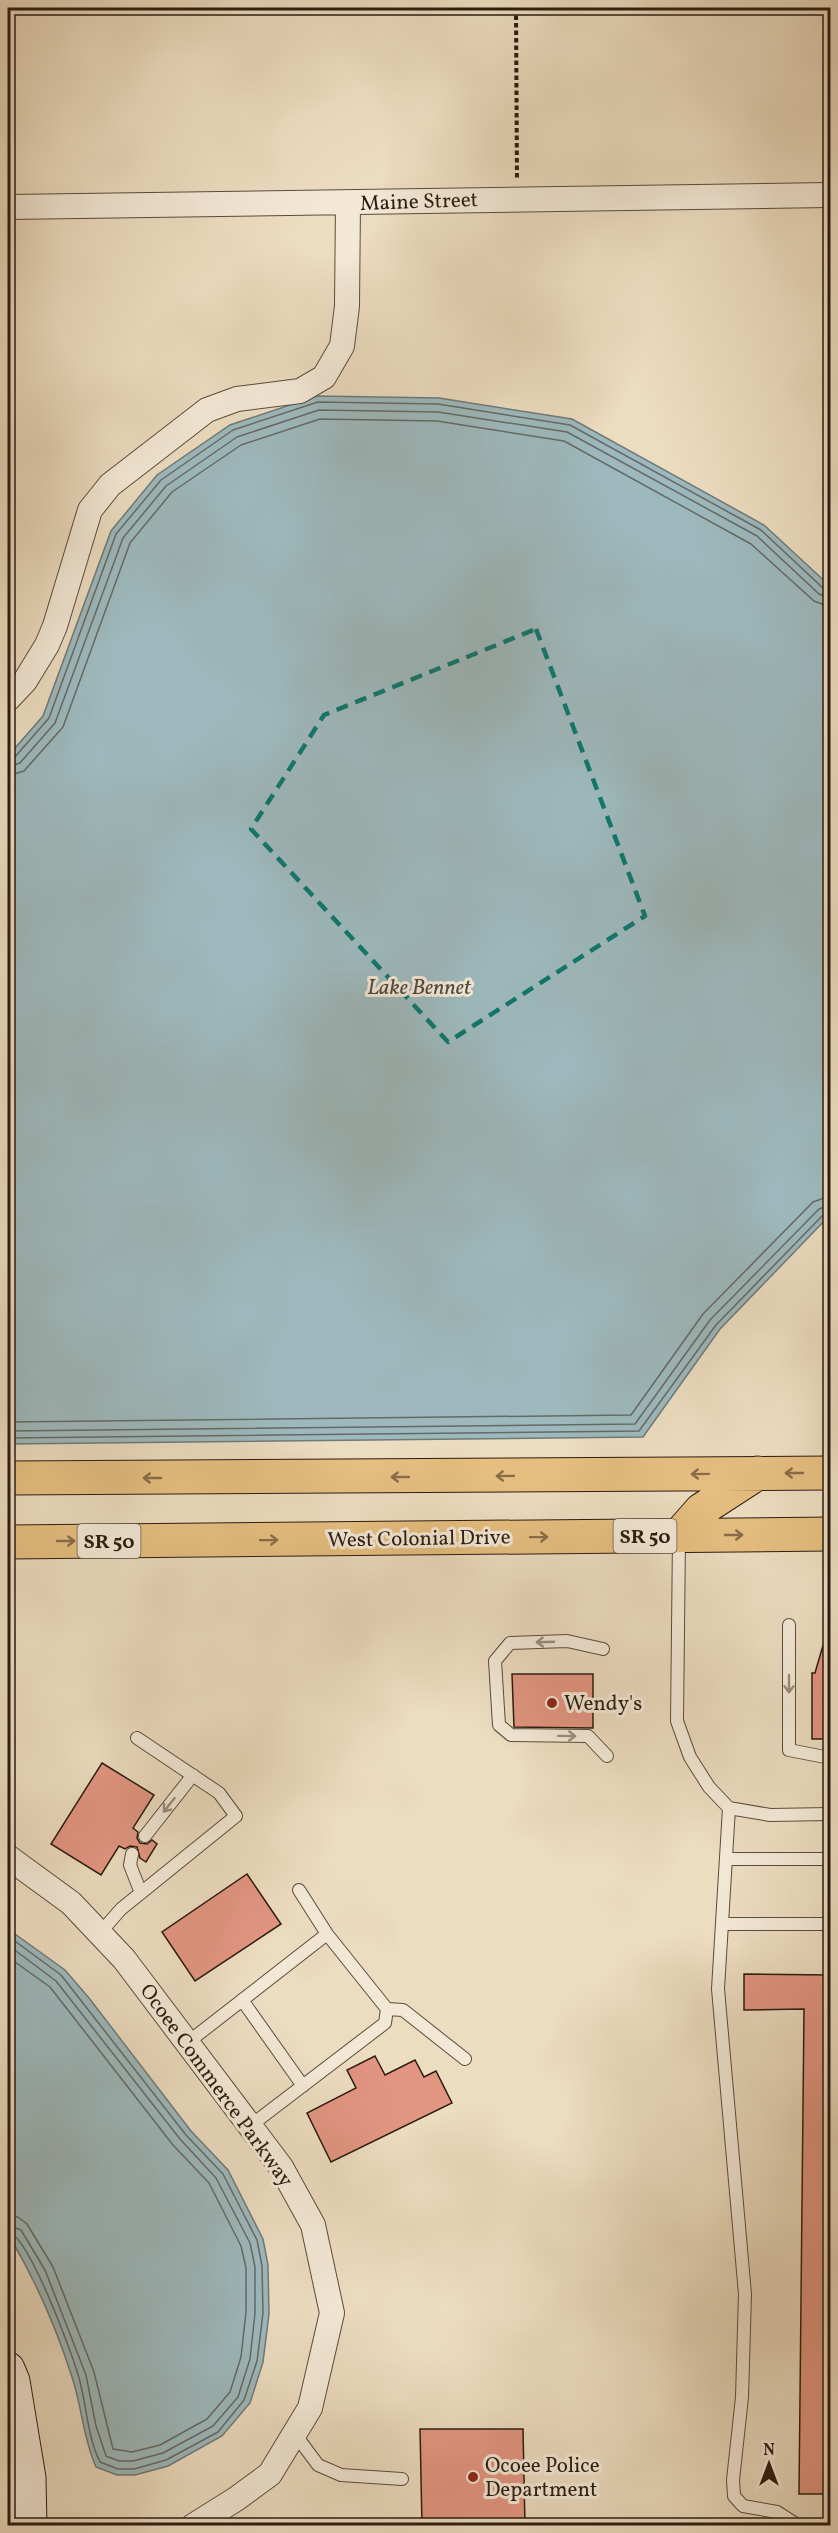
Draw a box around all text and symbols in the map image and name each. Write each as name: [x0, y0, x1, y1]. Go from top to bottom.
street label: Maine Street: [360, 186, 479, 219]
water label: Lake Bennet: [367, 973, 472, 1004]
one-way arrow: [785, 1467, 805, 1479]
one-way arrow: [690, 1468, 710, 1480]
one-way arrow: [390, 1471, 410, 1483]
one-way arrow: [495, 1471, 515, 1482]
one-way arrow: [142, 1472, 162, 1484]
road number: SR 50: [614, 1519, 676, 1553]
street label: West Colonial Drive: [327, 1523, 511, 1556]
road number: SR 50: [78, 1524, 140, 1558]
one-way arrow: [723, 1529, 743, 1541]
one-way arrow: [528, 1531, 548, 1543]
one-way arrow: [259, 1534, 279, 1546]
one-way arrow: [55, 1535, 75, 1547]
one-way arrow: [536, 1636, 556, 1647]
one-way arrow: [783, 1673, 795, 1693]
place label: Wendy's: [564, 1690, 642, 1719]
marker: Wendy's: [545, 1696, 559, 1710]
one-way arrow: [557, 1730, 577, 1742]
one-way arrow: [162, 1797, 175, 1813]
street label: Ocoee Commerce Parkway: [132, 1978, 300, 2194]
north arrow: [739, 2434, 799, 2494]
text: N: [763, 2440, 775, 2462]
place label: Ocoee Police Department: [485, 2452, 600, 2505]
marker: Ocoee Police Department: [466, 2470, 480, 2484]

